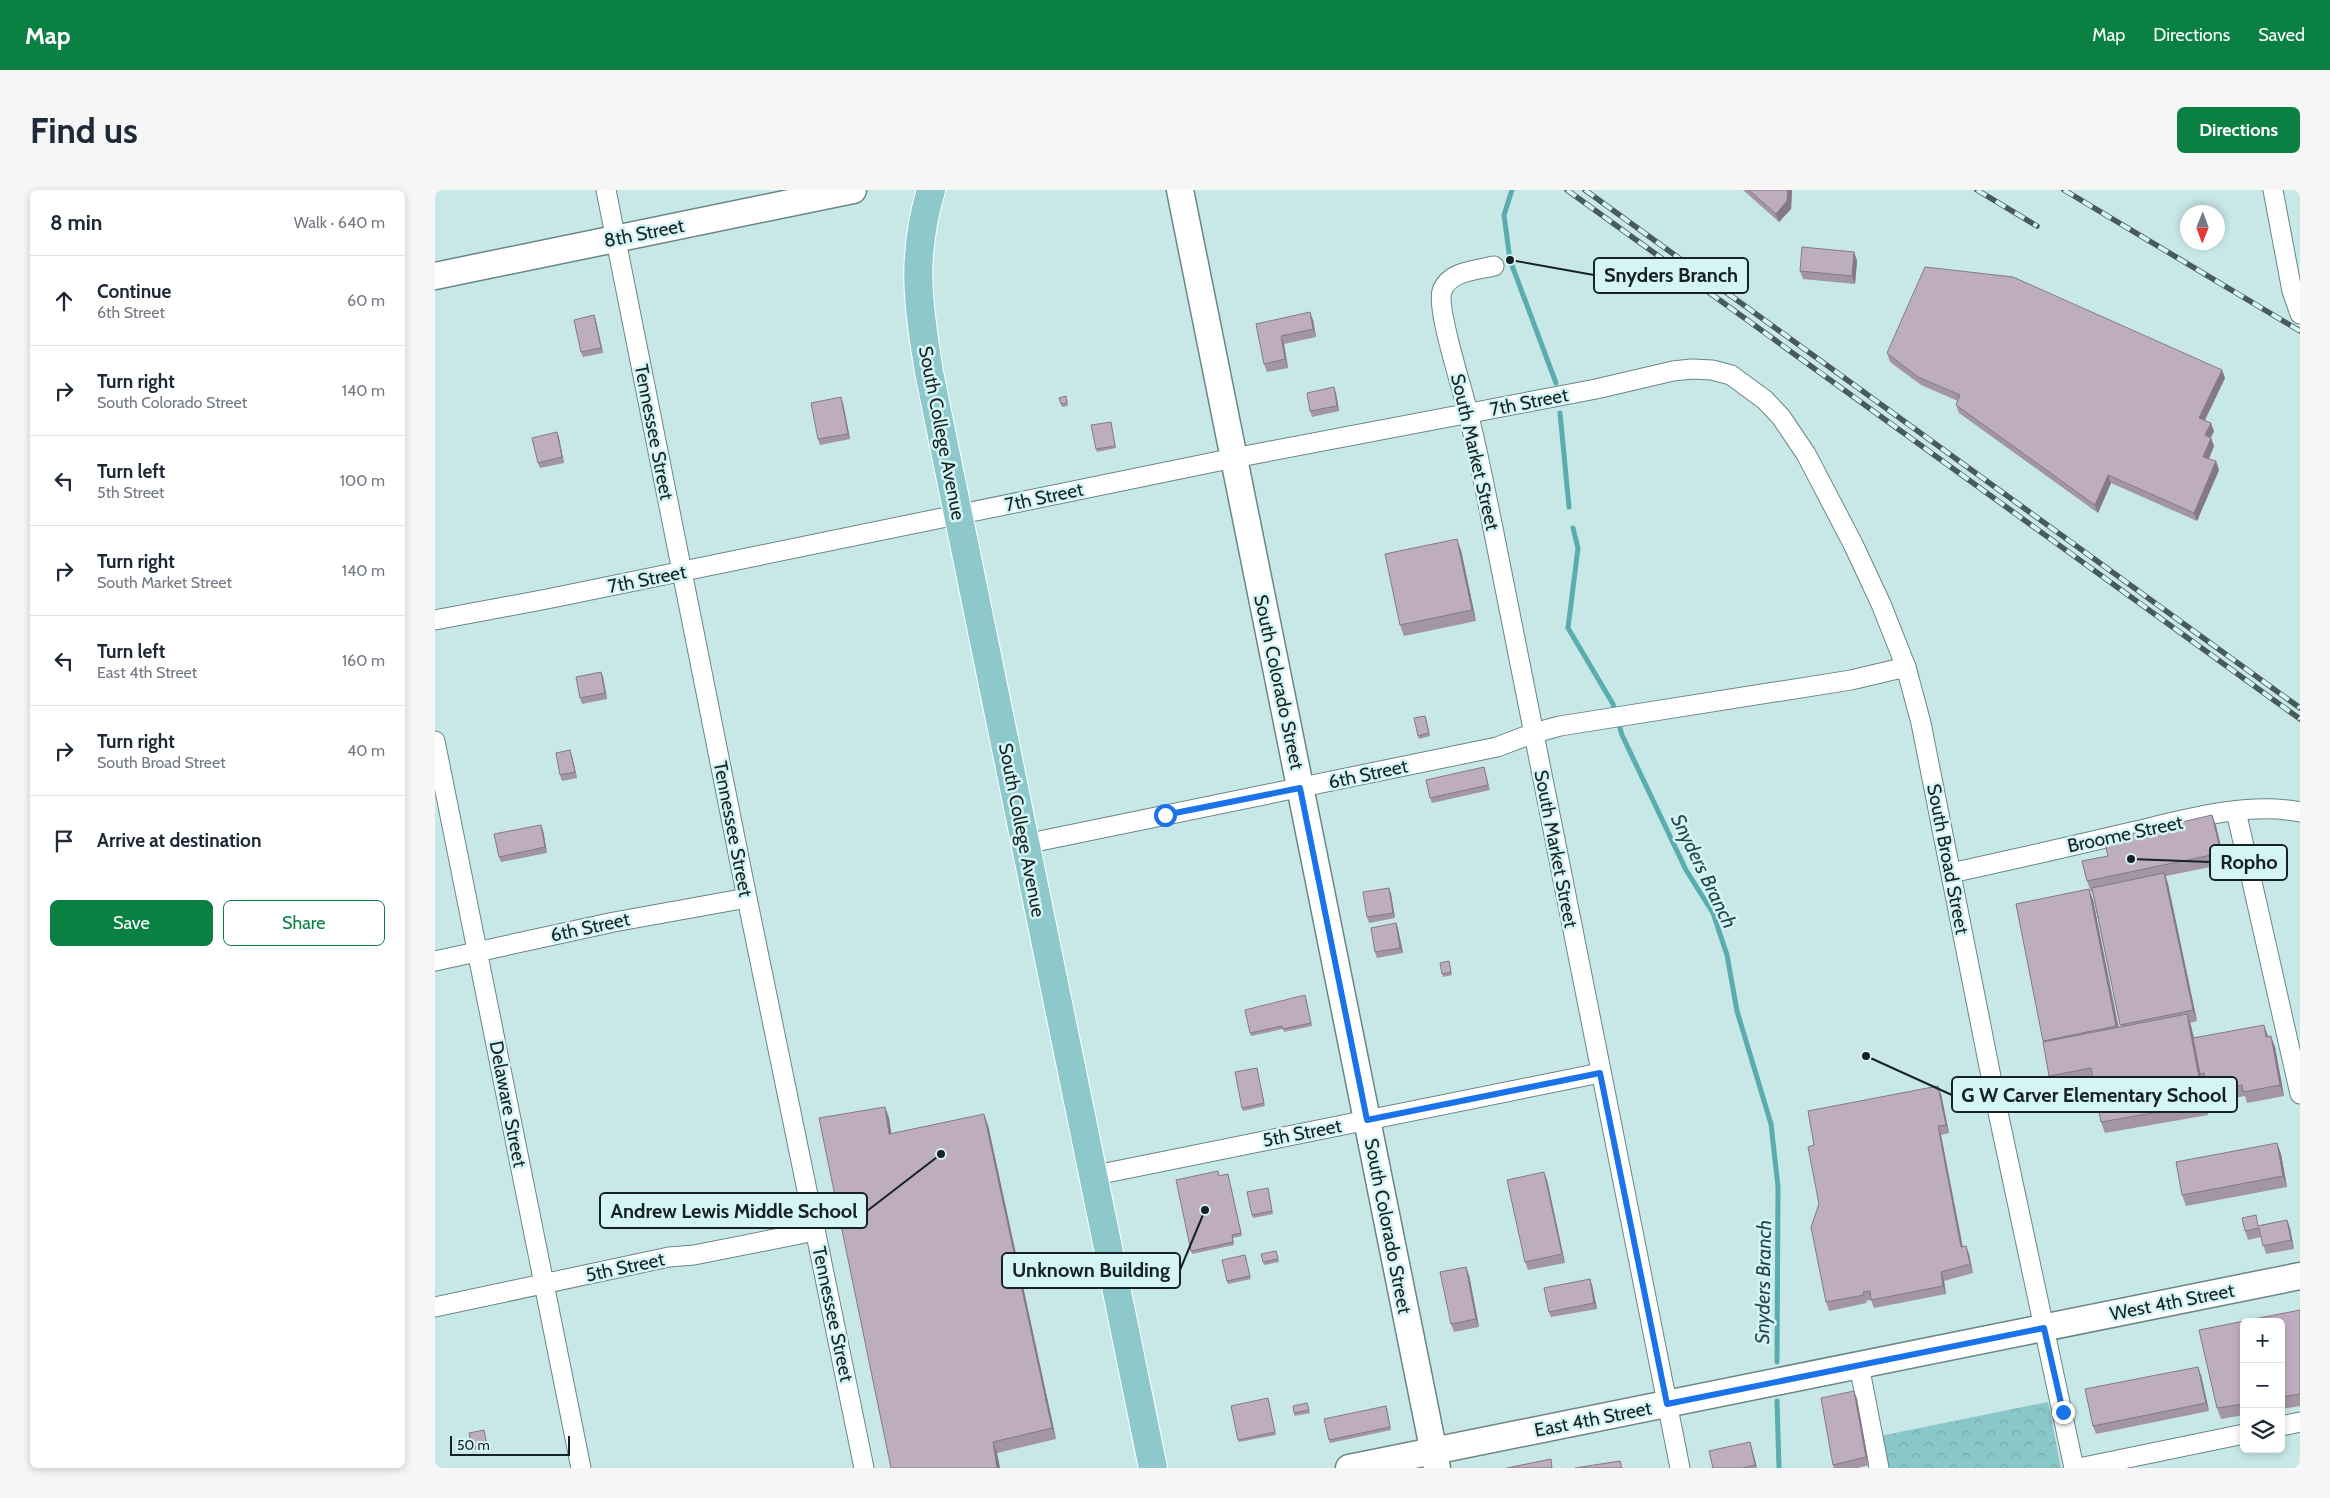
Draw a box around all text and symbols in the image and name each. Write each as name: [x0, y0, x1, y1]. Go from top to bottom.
text: Map: [25, 21, 71, 50]
text: Map: [2092, 24, 2125, 46]
text: Directions: [2153, 24, 2230, 46]
text: Saved: [2258, 24, 2305, 46]
button: Directions: [2177, 107, 2300, 153]
text: Find us: [30, 109, 138, 152]
north arrow: [2180, 205, 2225, 250]
text: 8 min: [50, 210, 102, 235]
text: Walk · 640 m: [294, 213, 385, 232]
street label: 8th Street: [602, 214, 687, 252]
callout: Snyders Branch: [1594, 258, 1748, 293]
text: Snyders Branch: [1604, 263, 1738, 287]
text: Continue: [97, 280, 171, 303]
icon: ahead: [50, 287, 78, 315]
text: 60 m: [347, 291, 385, 310]
text: 6th Street: [97, 303, 165, 322]
street label: South College Avenue: [914, 344, 970, 522]
street label: Tennessee Street: [630, 362, 679, 502]
text: Turn right: [97, 370, 175, 393]
street label: South Market Street: [1446, 371, 1504, 533]
icon: right: [50, 377, 78, 405]
text: 140 m: [342, 381, 385, 400]
street label: 7th Street: [1488, 383, 1571, 421]
text: South Colorado Street: [97, 393, 247, 412]
text: Turn left: [97, 460, 165, 483]
icon: left: [50, 467, 78, 495]
text: 100 m: [340, 471, 385, 490]
street label: 7th Street: [1003, 477, 1086, 517]
text: 5th Street: [97, 483, 164, 502]
text: Turn right: [97, 550, 175, 573]
icon: right: [50, 557, 78, 585]
street label: 7th Street: [606, 560, 689, 598]
text: 140 m: [342, 561, 385, 580]
text: South Market Street: [97, 573, 232, 592]
street label: South Colorado Street: [1249, 592, 1309, 772]
text: Turn left: [97, 640, 165, 663]
icon: left: [50, 647, 78, 675]
text: 160 m: [342, 651, 385, 670]
text: East 4th Street: [97, 663, 197, 682]
text: Turn right: [97, 730, 175, 753]
icon: right: [50, 737, 78, 765]
text: 40 m: [347, 741, 385, 760]
street label: South College Avenue: [994, 741, 1050, 919]
text: South Broad Street: [97, 753, 226, 772]
street label: 6th Street: [1326, 754, 1410, 794]
street label: Tennessee Street: [709, 759, 758, 899]
street label: South Market Street: [1529, 768, 1583, 930]
street label: South Broad Street: [1922, 782, 1974, 937]
route start: [1154, 804, 1177, 827]
water label: Snyders Branch: [1666, 810, 1742, 932]
street label: Broome Street: [2065, 810, 2185, 857]
icon: arrive: [50, 827, 78, 855]
text: Arrive at destination: [97, 829, 261, 852]
callout: Ropho: [2210, 845, 2287, 880]
text: Ropho: [2220, 850, 2278, 874]
button: Save: [50, 900, 213, 946]
button: Share: [223, 900, 385, 946]
street label: 6th Street: [548, 907, 632, 947]
street label: Delaware Street: [484, 1039, 532, 1170]
callout: G W Carver Elementary School: [1952, 1077, 2237, 1112]
text: G W Carver Elementary School: [1961, 1083, 2227, 1107]
street label: 5th Street: [1260, 1114, 1344, 1152]
street label: South Colorado Street: [1360, 1136, 1416, 1316]
callout: Andrew Lewis Middle School: [600, 1193, 867, 1228]
text: Andrew Lewis Middle School: [611, 1199, 858, 1223]
water label: Snyders Branch: [1750, 1220, 1776, 1344]
street label: Tennessee Street: [807, 1244, 859, 1384]
street label: 5th Street: [583, 1247, 667, 1287]
callout: Unknown Building: [1002, 1253, 1180, 1288]
text: Unknown Building: [1012, 1258, 1170, 1282]
street label: West 4th Street: [2108, 1279, 2237, 1325]
map controls: [2240, 1318, 2285, 1453]
button: +: [2240, 1318, 2285, 1363]
button: −: [2240, 1363, 2285, 1408]
street label: East 4th Street: [1532, 1396, 1654, 1442]
route end: [2052, 1401, 2075, 1424]
button: layers: [2240, 1408, 2285, 1453]
scale bar: [450, 1433, 570, 1456]
text: 50 m: [457, 1436, 490, 1454]

